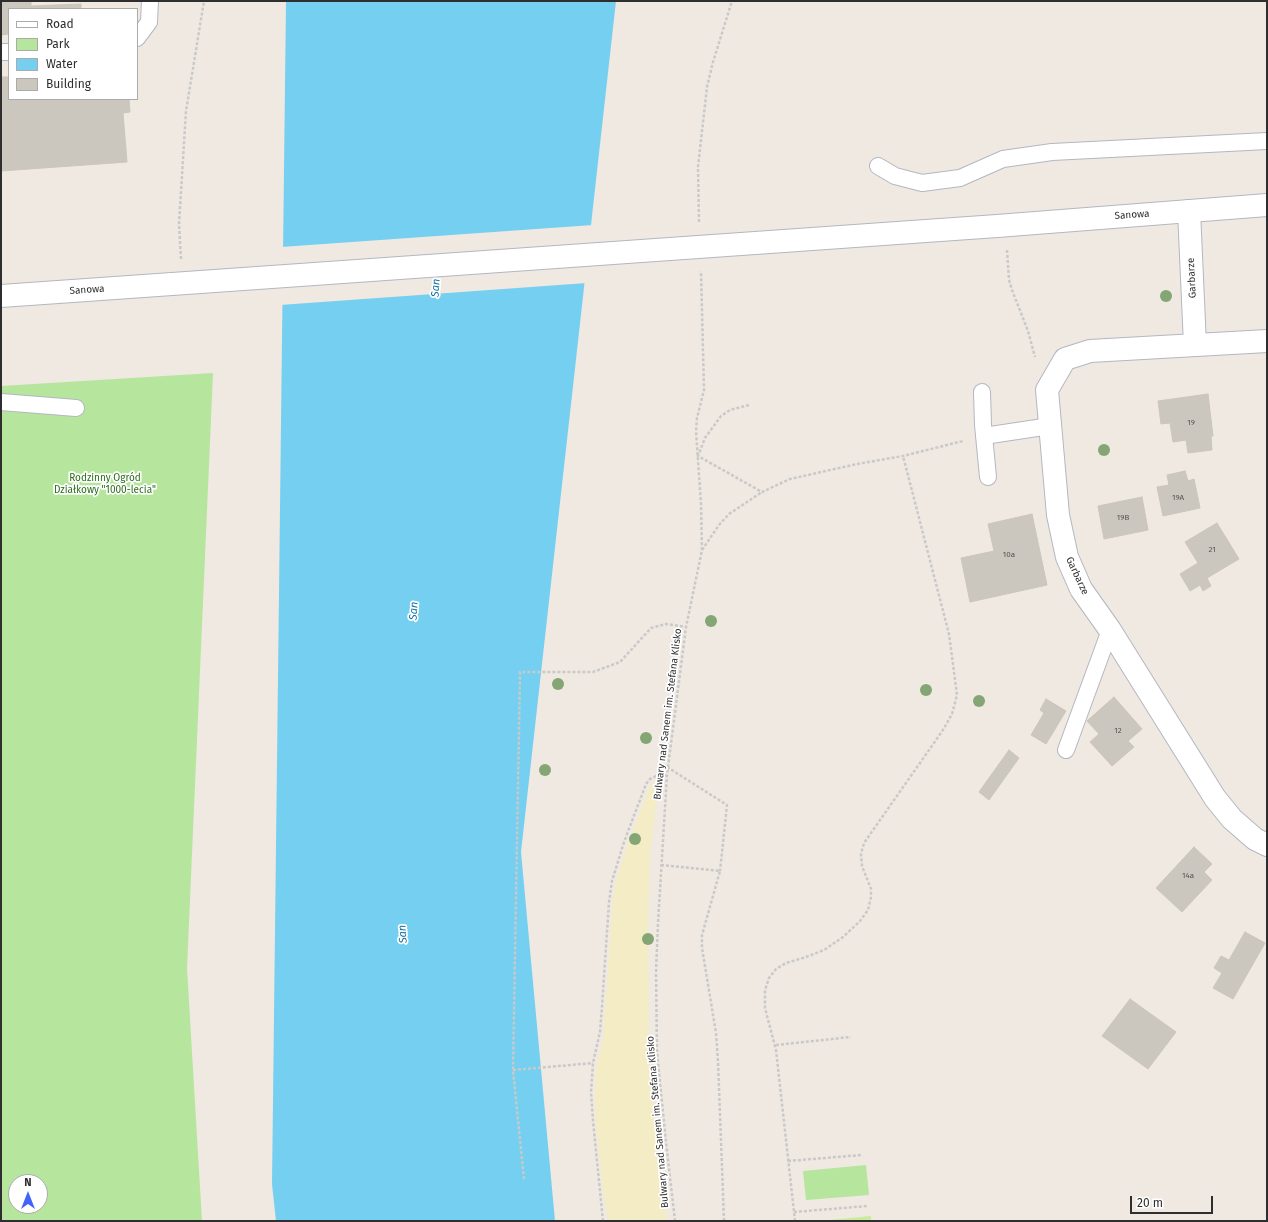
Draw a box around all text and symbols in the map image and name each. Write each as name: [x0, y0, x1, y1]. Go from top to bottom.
legend: [8, 8, 138, 100]
text: Road: [46, 17, 74, 31]
text: Park: [46, 37, 70, 51]
text: Water: [46, 57, 77, 71]
text: Building: [46, 77, 91, 91]
street label: Sanowa: [1114, 208, 1150, 222]
street label: Garbarze: [1185, 258, 1199, 298]
water label: San: [429, 278, 443, 298]
street label: Sanowa: [69, 283, 105, 297]
house number: 19: [1187, 418, 1195, 428]
park label: Rodzinny Ogród Działkowy "1000-lecia": [54, 472, 156, 496]
house number: 19A: [1172, 493, 1184, 503]
house number: 19B: [1117, 513, 1129, 523]
house number: 21: [1208, 545, 1216, 555]
house number: 10a: [1003, 550, 1015, 560]
street label: Garbarze: [1063, 555, 1091, 597]
water label: San: [407, 601, 421, 621]
street label: Bulwary nad Sanem im. Stefana Klisko: [652, 628, 684, 800]
house number: 12: [1114, 726, 1122, 736]
house number: 14a: [1182, 871, 1194, 881]
water label: San: [396, 924, 410, 944]
street label: Bulwary nad Sanem im. Stefana Klisko: [645, 1036, 671, 1208]
north arrow: [8, 1174, 48, 1214]
text: N: [24, 1176, 32, 1189]
scale bar: [1132, 1188, 1215, 1214]
text: 20 m: [1137, 1196, 1163, 1210]

